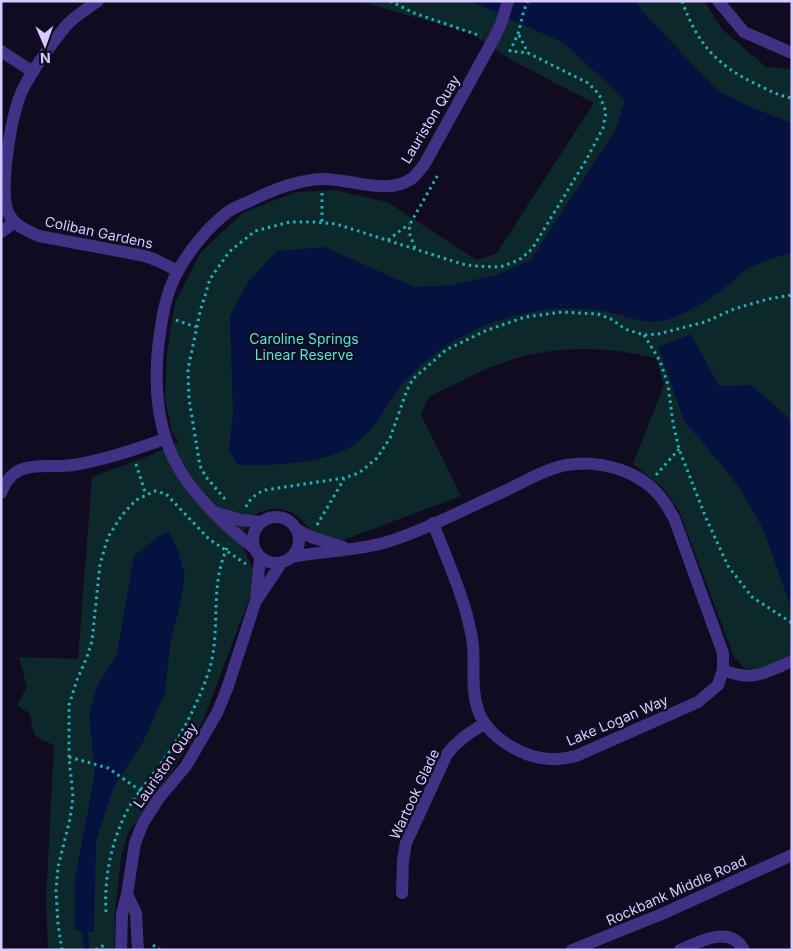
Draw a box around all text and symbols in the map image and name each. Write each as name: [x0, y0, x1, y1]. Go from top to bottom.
north arrow: [20, 20, 70, 70]
text: N: [40, 50, 51, 67]
street label: Lauriston Quay: [397, 72, 463, 166]
street label: Coliban Gardens: [43, 212, 155, 252]
park label: Caroline Springs Linear Reserve: [249, 330, 359, 363]
street label: Lake Logan Way: [564, 691, 671, 749]
street label: Lauriston Quay: [129, 719, 201, 811]
street label: Wartook Glade: [386, 746, 442, 842]
street label: Rockbank Middle Road: [603, 851, 749, 929]

